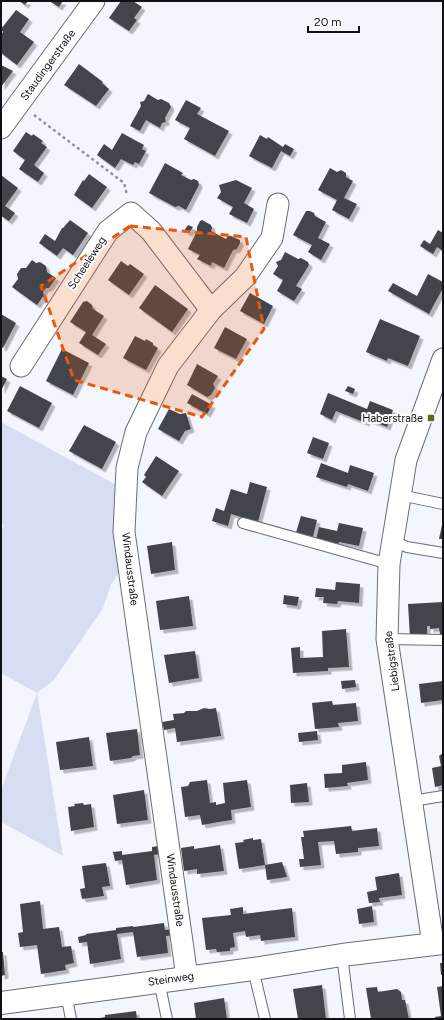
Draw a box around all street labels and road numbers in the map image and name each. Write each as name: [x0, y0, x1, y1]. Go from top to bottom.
street label: Staudingerstraße: [18, 27, 78, 103]
street label: Scheeleweg: [65, 234, 109, 292]
street label: Windausstraße: [119, 532, 141, 606]
street label: Liebigstraße: [382, 630, 402, 692]
street label: Windausstraße: [163, 853, 187, 927]
street label: Steinweg: [147, 969, 195, 989]

